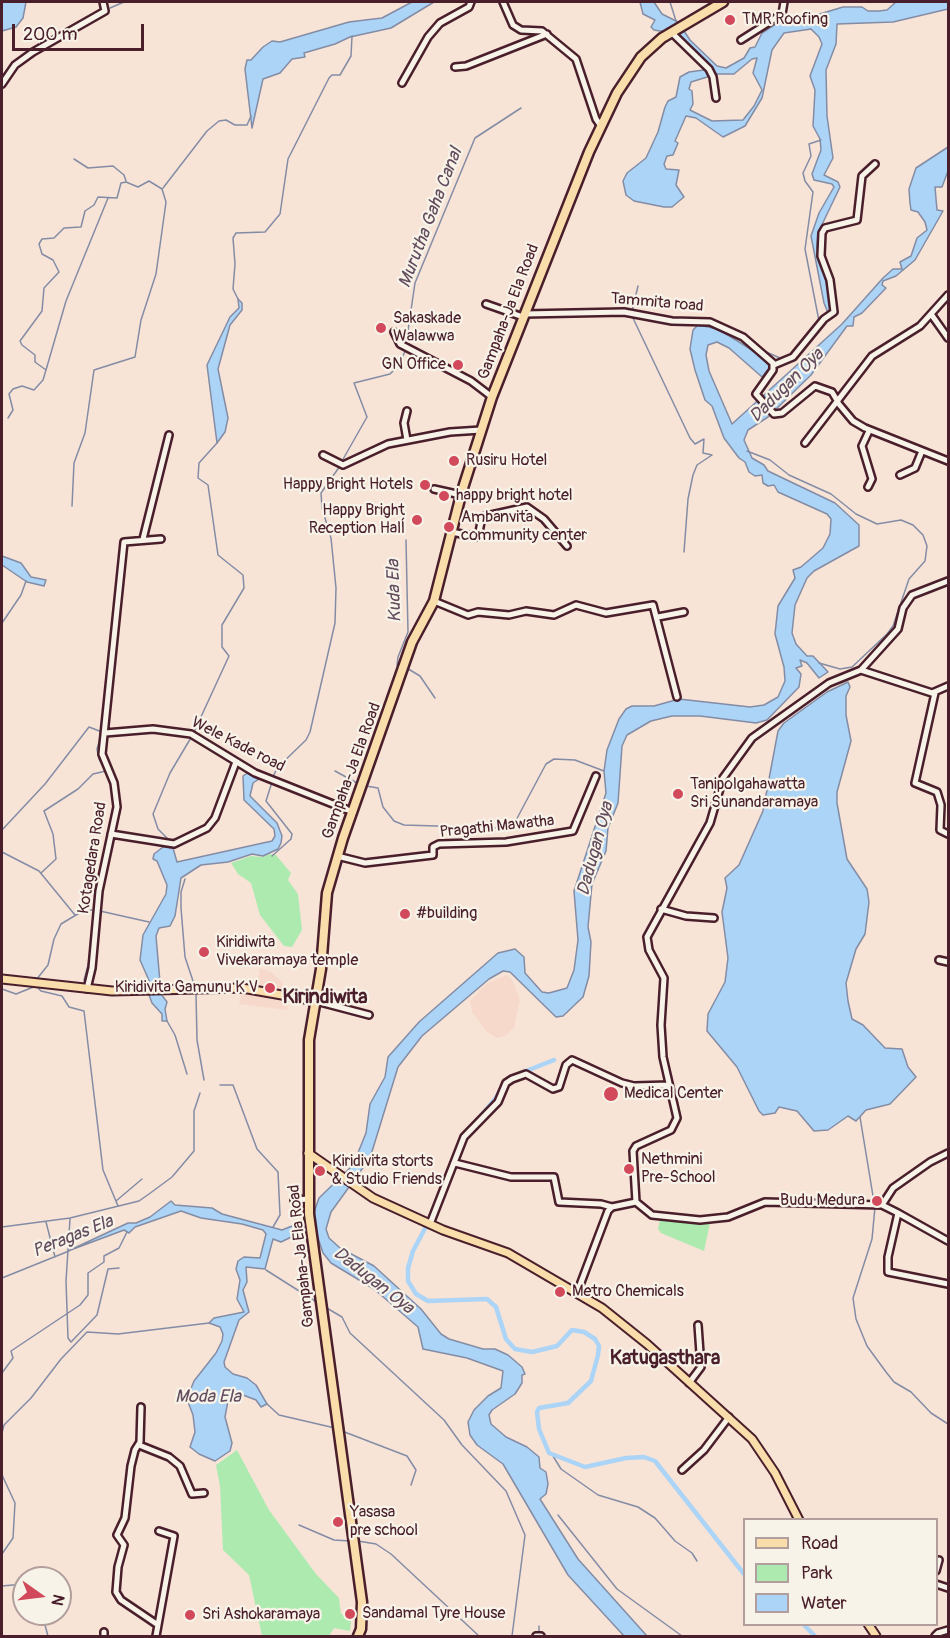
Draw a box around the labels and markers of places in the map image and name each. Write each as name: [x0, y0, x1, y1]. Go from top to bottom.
place label: TMR Roofing: [742, 10, 828, 30]
marker: TMR Roofing: [723, 13, 737, 27]
place label: Sakaskade Walawwa: [393, 309, 461, 347]
marker: Sakaskade Walawwa: [374, 321, 388, 335]
place label: GN Office: [382, 355, 446, 375]
marker: GN Office: [451, 358, 465, 372]
place label: Rusiru Hotel: [466, 451, 547, 471]
marker: Rusiru Hotel: [447, 454, 461, 468]
place label: Happy Bright Hotels: [283, 475, 413, 495]
marker: Happy Bright Hotels: [418, 478, 432, 492]
place label: happy bright hotel: [456, 486, 573, 506]
marker: happy bright hotel: [437, 489, 451, 503]
place label: Happy Bright Reception Halĺ: [309, 501, 405, 539]
place label: Ambanvita community center: [461, 508, 587, 546]
marker: Happy Bright Reception Halĺ: [410, 513, 424, 527]
marker: Ambanvita community center: [442, 520, 456, 534]
place label: Tanipolgahawatta Sri Sunandaramaya: [690, 775, 818, 813]
marker: Tanipolgahawatta Sri Sunandaramaya: [671, 787, 685, 801]
place label: #building: [417, 904, 477, 924]
marker: #building: [398, 907, 412, 921]
place label: Kiridiwita Vivekaramaya temple: [216, 933, 358, 971]
marker: Kiridiwita Vivekaramaya temple: [197, 945, 211, 959]
place label: Kiridivita Gamunu K V: [115, 978, 258, 998]
marker: Kiridivita Gamunu K V: [263, 981, 277, 995]
place label: Medical Center: [624, 1084, 723, 1104]
marker: Medical Center: [602, 1085, 620, 1103]
place label: Nethmini Pre-School: [641, 1150, 716, 1188]
place label: Kiridivita storts & Studio Friends: [332, 1152, 442, 1190]
marker: Nethmini Pre-School: [622, 1162, 636, 1176]
marker: Kiridivita storts & Studio Friends: [313, 1164, 327, 1178]
place label: Budu Medura: [780, 1191, 865, 1211]
marker: Budu Medura: [870, 1194, 884, 1208]
place label: Metro Chemicals: [572, 1282, 684, 1302]
marker: Metro Chemicals: [553, 1285, 567, 1299]
place label: Yasasa pre school: [350, 1503, 418, 1541]
marker: Yasasa pre school: [331, 1515, 345, 1529]
place label: Sandamal Tyre House: [362, 1604, 505, 1624]
place label: Sri Ashokaramaya: [202, 1605, 320, 1625]
marker: Sandamal Tyre House: [343, 1607, 357, 1621]
marker: Sri Ashokaramaya: [183, 1608, 197, 1622]

